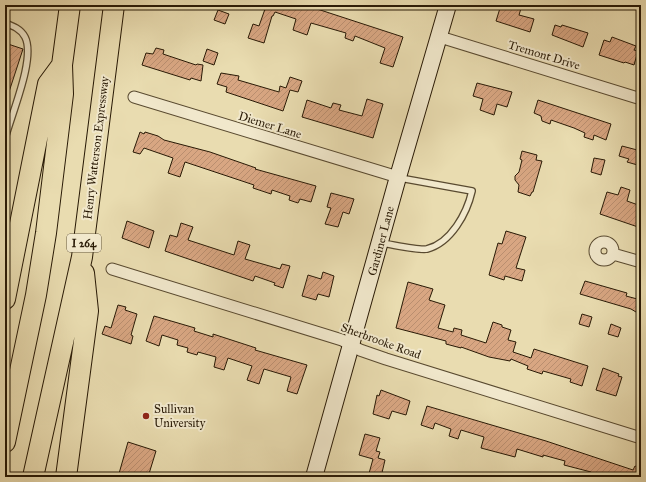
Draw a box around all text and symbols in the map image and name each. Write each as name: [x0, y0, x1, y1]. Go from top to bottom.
street label: Tremont Drive: [506, 37, 582, 73]
street label: Henry Watterson Expressway: [80, 75, 112, 220]
street label: Diemer Lane: [237, 109, 303, 141]
street label: Gardiner Lane: [365, 205, 397, 277]
road number: I 264: [67, 234, 101, 252]
street label: Sherbrooke Road: [339, 320, 423, 362]
place label: Sullivan University: [154, 402, 206, 430]
marker: Sullivan University: [141, 411, 151, 421]

